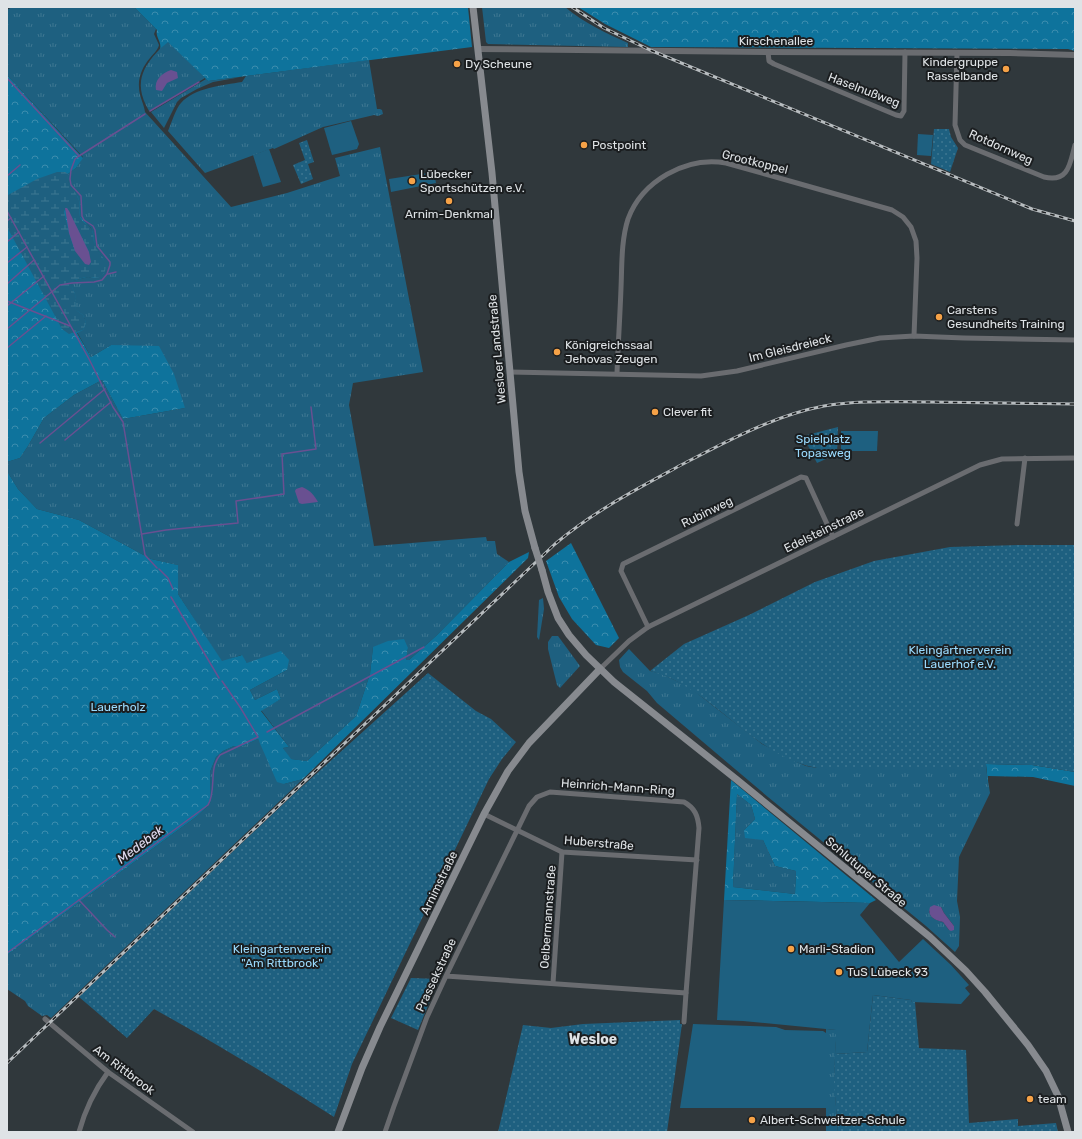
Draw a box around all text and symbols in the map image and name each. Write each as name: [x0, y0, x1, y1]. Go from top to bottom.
street label: Kirschenallee: [739, 34, 814, 48]
place label: Kindergruppe Rasselbande: [922, 55, 998, 83]
place label: Dy Scheune: [465, 57, 532, 71]
marker: Dy Scheune: [452, 59, 462, 69]
marker: Kindergruppe Rasselbande: [1001, 64, 1011, 74]
street label: Haselnußweg: [826, 70, 902, 110]
street label: Rotdornweg: [967, 127, 1035, 167]
place label: Postpoint: [592, 138, 646, 152]
marker: Postpoint: [579, 140, 589, 150]
street label: Grootkoppel: [720, 147, 790, 177]
place label: Lübecker Sportschützen e.V.: [420, 167, 525, 195]
marker: Lübecker Sportschützen e.V.: [407, 176, 417, 186]
marker: Arnim-Denkmal: [444, 196, 454, 206]
place label: Arnim-Denkmal: [405, 207, 493, 221]
street label: Wesloer Landstraße: [485, 294, 509, 404]
place label: Carstens Gesundheits Training: [947, 303, 1065, 331]
marker: Carstens Gesundheits Training: [934, 312, 944, 322]
street label: Im Gleisdreieck: [747, 331, 833, 365]
place label: Königreichssaal Jehovas Zeugen: [565, 338, 658, 366]
marker: Königreichssaal Jehovas Zeugen: [552, 347, 562, 357]
place label: Clever fit: [663, 405, 712, 419]
marker: Clever fit: [650, 407, 660, 417]
park label: Spielplatz Topasweg: [795, 432, 851, 460]
street label: Rubinweg: [679, 494, 735, 530]
street label: Edelsteinstraße: [782, 504, 867, 555]
park label: Kleingärtnerverein Lauerhof e.V.: [908, 643, 1012, 671]
park label: Lauerholz: [90, 700, 146, 714]
street label: Heinrich-Mann-Ring: [561, 776, 675, 798]
water label: Medebek: [114, 822, 167, 867]
street label: Huberstraße: [564, 833, 635, 853]
street label: Schlutuper Straße: [823, 834, 910, 910]
street label: Arnimstraße: [418, 849, 461, 917]
street label: Oelbermannstraße: [537, 865, 559, 969]
street label: Prassekstraße: [413, 936, 459, 1014]
park label: Kleingartenverein "Am Rittbrook": [233, 942, 331, 970]
place label: Marli-Stadion: [799, 942, 874, 956]
marker: Marli-Stadion: [786, 944, 796, 954]
place label: TuS Lübeck 93: [847, 965, 928, 979]
marker: TuS Lübeck 93: [834, 967, 844, 977]
district label: Wesloe: [569, 1031, 617, 1048]
street label: Am Rittbrook: [90, 1042, 158, 1098]
place label: team: [1038, 1092, 1067, 1106]
marker: team: [1025, 1094, 1035, 1104]
place label: Albert-Schweitzer-Schule: [760, 1113, 906, 1127]
marker: Albert-Schweitzer-Schule: [747, 1115, 757, 1125]

